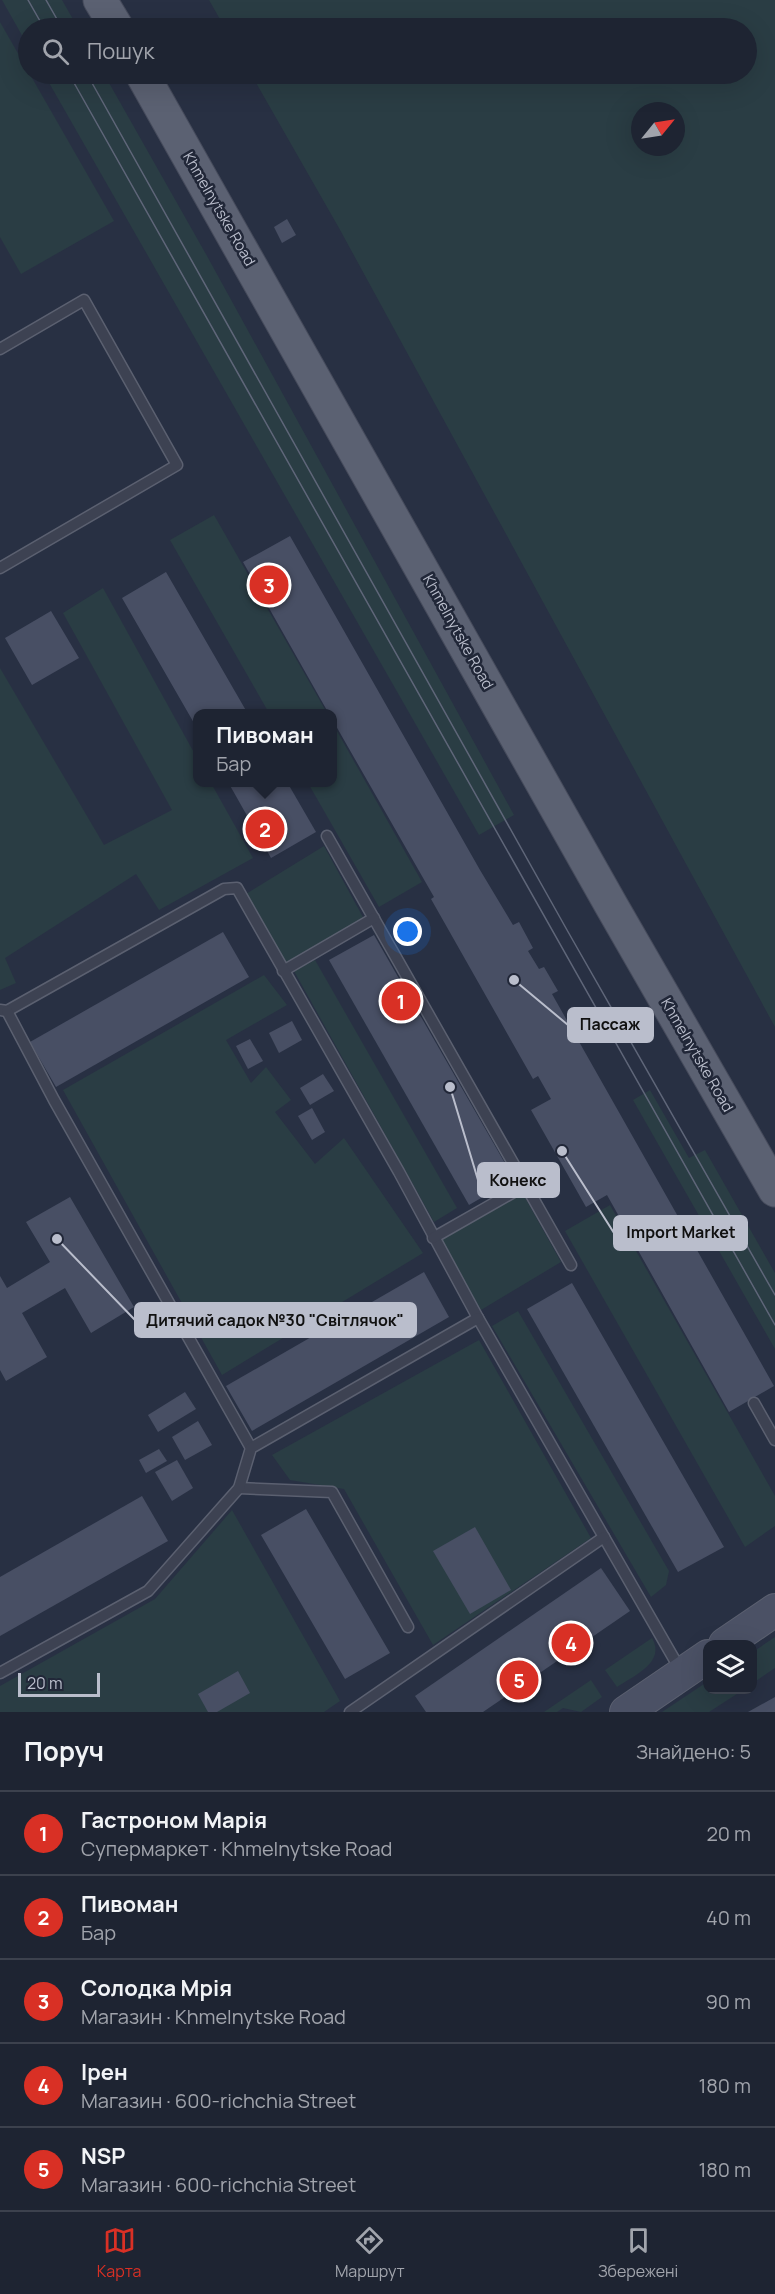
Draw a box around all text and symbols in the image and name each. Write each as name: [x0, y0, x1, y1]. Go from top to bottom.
search box: [18, 18, 757, 84]
icon: search: [39, 35, 72, 68]
text: Пошук: [87, 36, 154, 66]
north arrow: [631, 102, 685, 156]
street label: Khmelnytske Road: [178, 148, 261, 270]
pin: 3: [250, 562, 288, 608]
street label: Khmelnytske Road: [418, 571, 499, 693]
popup: [193, 709, 337, 787]
text: Пивоман: [216, 720, 314, 750]
text: Бар: [216, 750, 251, 777]
pin: 2: [246, 806, 284, 852]
your location: [393, 917, 422, 946]
pin: 1: [382, 978, 420, 1024]
street label: Khmelnytske Road: [656, 994, 739, 1116]
callout: Пассаж: [568, 1008, 653, 1042]
text: Пассаж: [580, 1013, 641, 1035]
callout: Конекс: [478, 1163, 559, 1197]
text: Конекс: [490, 1169, 546, 1191]
callout: Import Market: [614, 1216, 747, 1250]
text: Import Market: [626, 1221, 736, 1243]
callout: Дитячий садок №30 "Світлячок": [135, 1303, 416, 1337]
text: Дитячий садок №30 "Світлячок": [146, 1309, 404, 1331]
pin: 4: [552, 1620, 590, 1666]
map controls: [703, 1640, 757, 1694]
button: layers: [703, 1640, 757, 1694]
pin: 5: [500, 1658, 538, 1702]
scale bar: [18, 1670, 100, 1698]
text: 20 m: [27, 1672, 63, 1694]
text: Поруч: [24, 1733, 104, 1769]
text: Знайдено: 5: [636, 1738, 751, 1765]
text: Гастроном Марія: [81, 1805, 267, 1835]
text: 1: [39, 1820, 48, 1847]
text: 20 m: [706, 1820, 751, 1847]
text: Супермаркет · Khmelnytske Road: [81, 1835, 392, 1862]
text: Пивоман: [81, 1889, 178, 1919]
text: 2: [38, 1904, 49, 1931]
text: 40 m: [706, 1904, 751, 1931]
text: Бар: [81, 1919, 116, 1946]
text: Солодка Мрія: [81, 1973, 232, 2003]
text: 3: [38, 1988, 49, 2015]
text: 90 m: [705, 1988, 751, 2015]
text: Магазин · Khmelnytske Road: [81, 2003, 346, 2030]
text: Ірен: [81, 2057, 128, 2087]
text: 4: [37, 2072, 50, 2099]
text: 180 m: [698, 2072, 751, 2099]
text: Магазин · 600-richchia Street: [81, 2087, 356, 2114]
text: NSP: [81, 2141, 125, 2171]
text: 5: [38, 2156, 49, 2183]
text: 180 m: [698, 2156, 751, 2183]
text: Магазин · 600-richchia Street: [81, 2171, 356, 2198]
tab: Карта: [97, 2224, 141, 2282]
tab: Маршрут: [335, 2224, 405, 2282]
tab: Збережені: [598, 2224, 678, 2282]

